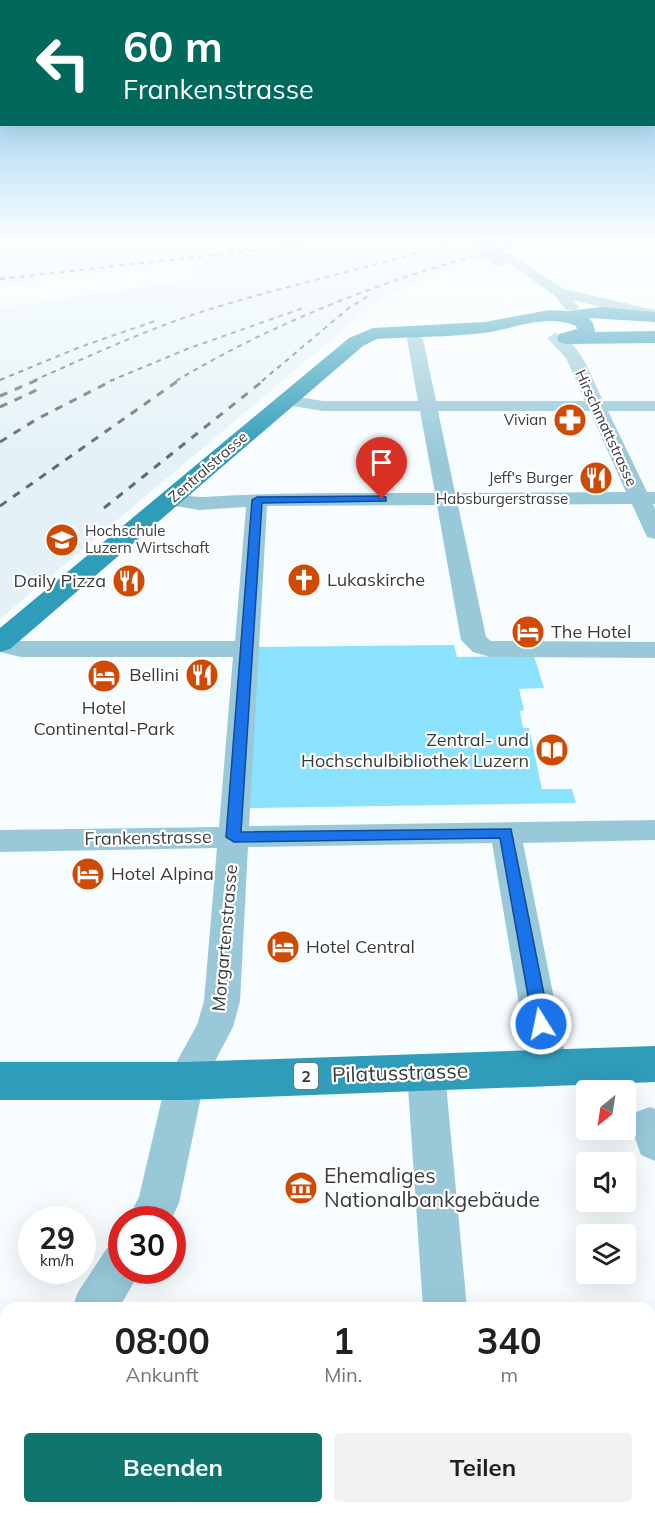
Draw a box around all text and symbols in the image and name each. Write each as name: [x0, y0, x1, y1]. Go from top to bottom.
text: 60 m: [123, 20, 223, 73]
icon: left: [24, 24, 102, 102]
text: Frankenstrasse: [123, 72, 314, 106]
street label: Hirschmattstrasse: [571, 366, 642, 489]
pharmacy icon: Vivian: [552, 402, 588, 438]
place label: Vivian: [504, 410, 547, 429]
street label: Zentralstrasse: [164, 427, 251, 506]
pin: [356, 437, 407, 499]
icon: arrive: [365, 446, 398, 479]
restaurant icon: Jeff's Burger: [578, 460, 614, 496]
place label: Jeff's Burger: [488, 468, 574, 487]
street label: Habsburgerstrasse: [436, 489, 568, 508]
place label: Hochschule Luzern Wirtschaft: [85, 521, 210, 557]
school or university icon: Hochschule Luzern Wirtschaft: [44, 522, 80, 558]
church icon: Lukaskirche: [286, 562, 322, 598]
restaurant icon: Daily Pizza: [111, 563, 147, 599]
place label: Lukaskirche: [327, 568, 425, 591]
place label: Daily Pizza: [14, 569, 106, 592]
hotel icon: The Hotel: [510, 614, 546, 650]
place label: The Hotel: [551, 620, 631, 643]
restaurant icon: Bellini: [184, 657, 220, 693]
hotel icon: Hotel Continental-Park: [86, 658, 122, 694]
place label: Bellini: [129, 663, 179, 686]
place label: Hotel Continental-Park: [34, 696, 175, 740]
place label: Zentral- und Hochschulbibliothek Luzern: [301, 728, 529, 772]
library icon: Zentral- und Hochschulbibliothek Luzern: [534, 732, 570, 768]
street label: Frankenstrasse: [84, 825, 212, 850]
hotel icon: Hotel Alpina: [70, 856, 106, 892]
place label: Hotel Alpina: [111, 862, 214, 885]
street label: Morgartenstrasse: [207, 864, 242, 1012]
hotel icon: Hotel Central: [265, 929, 301, 965]
place label: Hotel Central: [306, 935, 415, 958]
position arrow: [509, 992, 573, 1056]
street label: Pilatusstrasse: [331, 1057, 468, 1087]
road number: 2: [294, 1063, 318, 1089]
north arrow: [576, 1080, 636, 1140]
map controls: [576, 1080, 636, 1284]
button: sound: [576, 1152, 636, 1212]
place label: Ehemaliges Nationalbankgebäude: [324, 1162, 540, 1212]
museum icon: Ehemaliges Nationalbankgebäude: [283, 1170, 319, 1206]
speed limit sign: 30: [108, 1206, 186, 1284]
text: 29: [39, 1219, 75, 1257]
button: layers: [576, 1224, 636, 1284]
text: km/h: [40, 1251, 74, 1270]
text: 08:00: [114, 1318, 210, 1363]
text: 1: [332, 1318, 354, 1363]
text: 340: [477, 1318, 542, 1363]
text: Ankunft: [125, 1362, 199, 1387]
text: Min.: [324, 1362, 362, 1387]
text: m: [500, 1362, 518, 1387]
button: Beenden: [24, 1433, 322, 1502]
button: Teilen: [334, 1433, 632, 1502]

